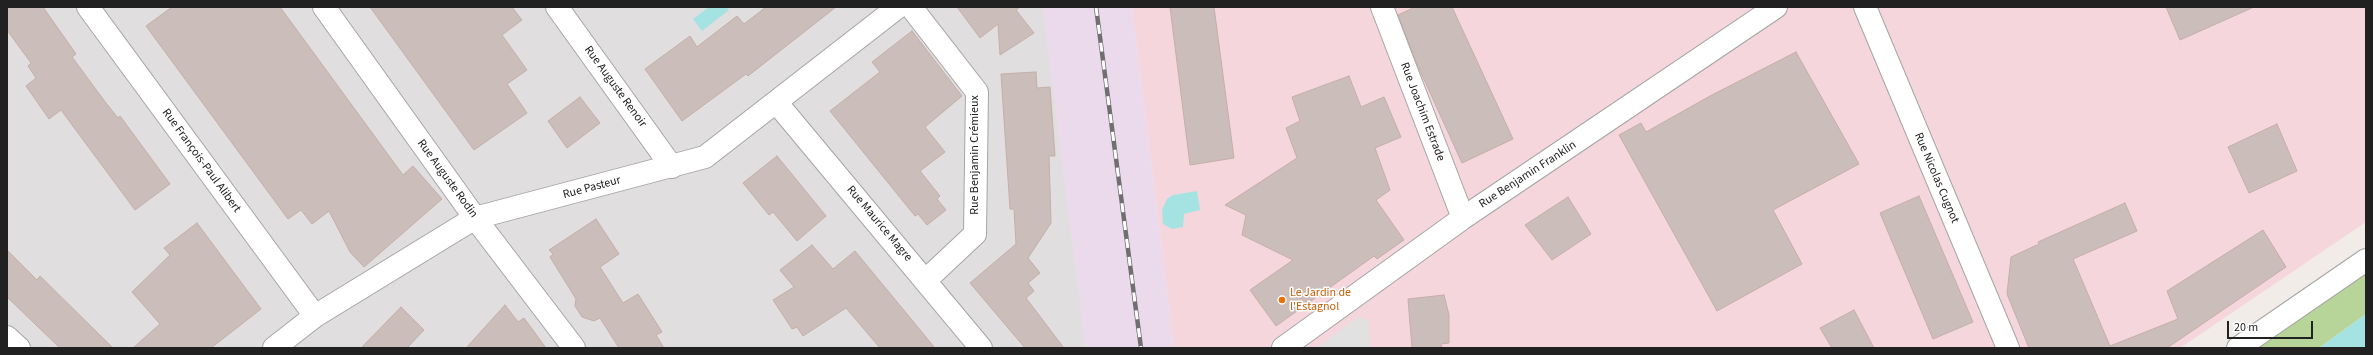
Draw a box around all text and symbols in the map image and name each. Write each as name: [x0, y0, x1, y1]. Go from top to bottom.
street label: Rue Auguste Renoir: [581, 43, 649, 131]
street label: Rue Joachim Estrade: [1396, 60, 1448, 164]
street label: Rue Benjamin Crémieux: [968, 95, 982, 215]
street label: Rue François-Paul Alibert: [158, 106, 244, 216]
street label: Rue Nicolas Cugnot: [1910, 131, 1962, 225]
street label: Rue Auguste Rodin: [414, 137, 480, 221]
street label: Rue Benjamin Franklin: [1477, 138, 1579, 212]
street label: Rue Pasteur: [561, 173, 623, 203]
street label: Rue Maurice Magre: [843, 183, 915, 265]
place label: Le Jardin de l'Estagnol: [1290, 286, 1351, 314]
marker: Le Jardin de l'Estagnol: [1277, 295, 1287, 305]
scale bar: [2229, 313, 2315, 339]
text: 20 m: [2234, 319, 2258, 336]

